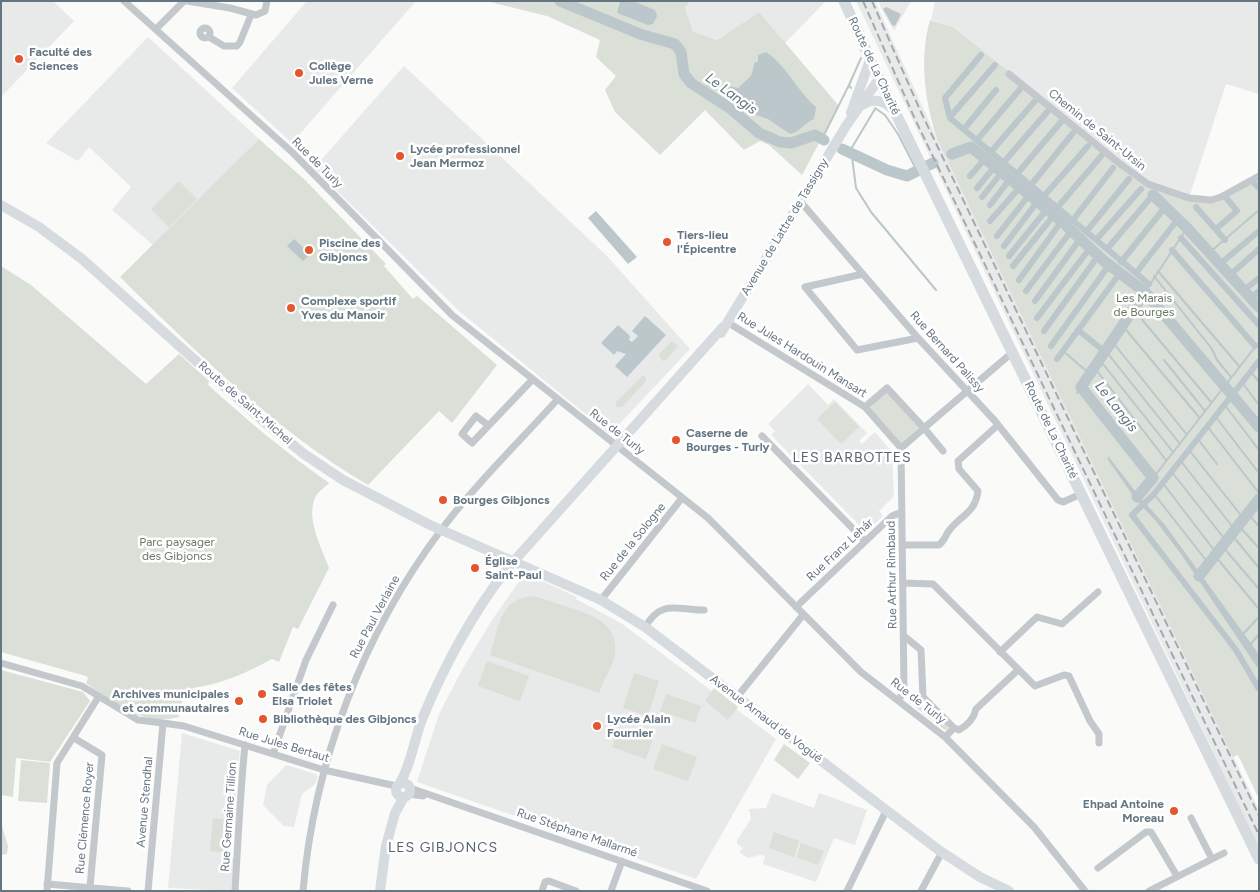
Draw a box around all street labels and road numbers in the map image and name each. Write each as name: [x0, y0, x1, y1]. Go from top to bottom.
street label: Route de La Charité: [845, 15, 903, 117]
street label: Chemin de Saint-Ursin: [1045, 86, 1149, 174]
street label: Rue de Turly: [289, 135, 345, 191]
street label: Avenue de Lattre de Tassigny: [738, 156, 832, 298]
street label: Rue Bernard Palissy: [907, 308, 987, 396]
street label: Rue Jules Hardouin Mansart: [735, 309, 869, 401]
street label: Route de Saint-Michel: [195, 358, 295, 448]
street label: Route de La Charité: [1021, 379, 1081, 481]
street label: Rue de Turly: [587, 406, 647, 458]
street label: Rue de la Sologne: [597, 500, 669, 584]
street label: Rue Franz Lehár: [804, 516, 876, 584]
street label: Rue Arthur Rimbaud: [884, 521, 900, 629]
street label: Rue Paul Verlaine: [347, 573, 403, 661]
street label: Avenue Arnaud de Vogüé: [707, 672, 825, 766]
street label: Rue de Turly: [888, 675, 948, 727]
street label: Rue Jules Bertaut: [237, 724, 331, 766]
street label: Avenue Stendhal: [134, 756, 156, 848]
street label: Rue Clémence Royer: [73, 762, 97, 874]
street label: Rue Germaine Tillion: [218, 762, 240, 872]
street label: Rue Stéphane Mallarmé: [515, 806, 639, 860]

